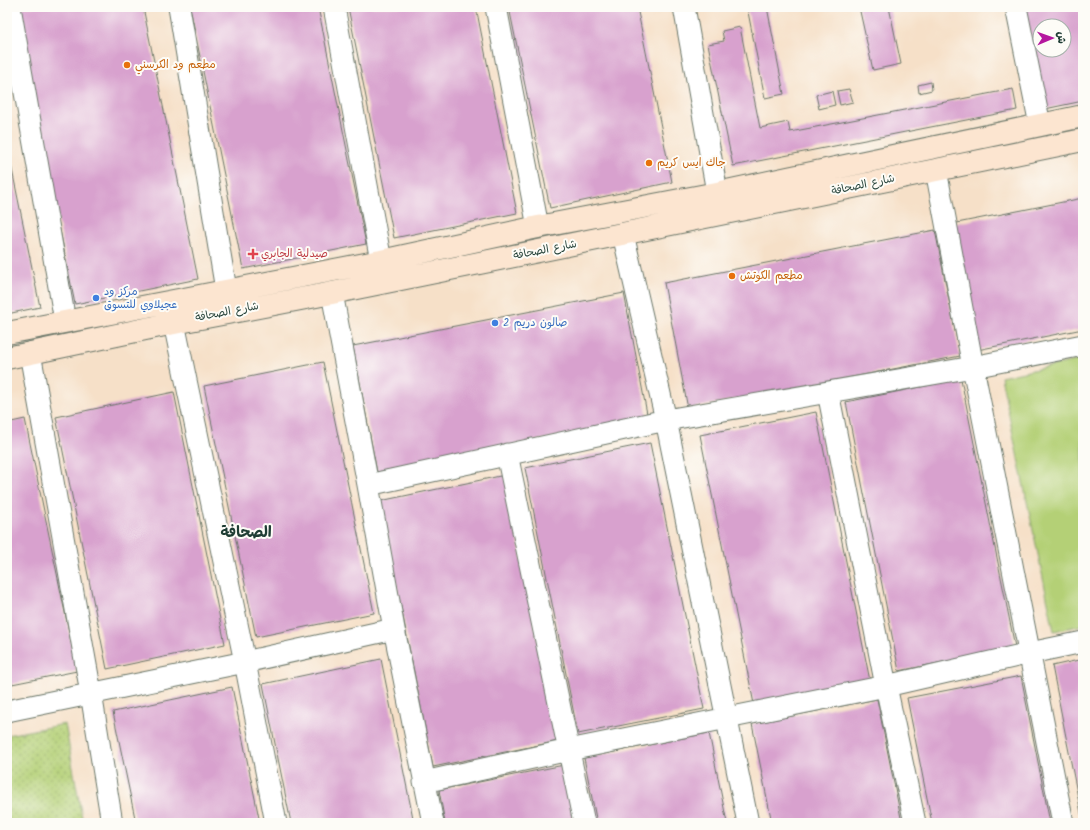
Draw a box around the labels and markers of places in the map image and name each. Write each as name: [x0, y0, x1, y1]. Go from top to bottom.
place label: مطعم ود الكرسني: [135, 56, 216, 75]
marker: مطعم ود الكرسني: [122, 60, 132, 70]
place label: جاك ايس كريم: [657, 154, 726, 172]
marker: جاك ايس كريم: [644, 158, 654, 168]
place label: صيدلية الجابري: [261, 245, 328, 263]
marker: صيدلية الجابري: [248, 249, 258, 259]
place label: مطعم الكوتش: [740, 267, 803, 285]
marker: مطعم الكوتش: [727, 271, 737, 281]
place label: مركز ود عجيلاوي للتسوق: [104, 283, 177, 314]
marker: مركز ود عجيلاوي للتسوق: [91, 293, 101, 303]
place label: صالون دريم 2: [503, 314, 567, 332]
marker: صالون دريم 2: [490, 318, 500, 328]

